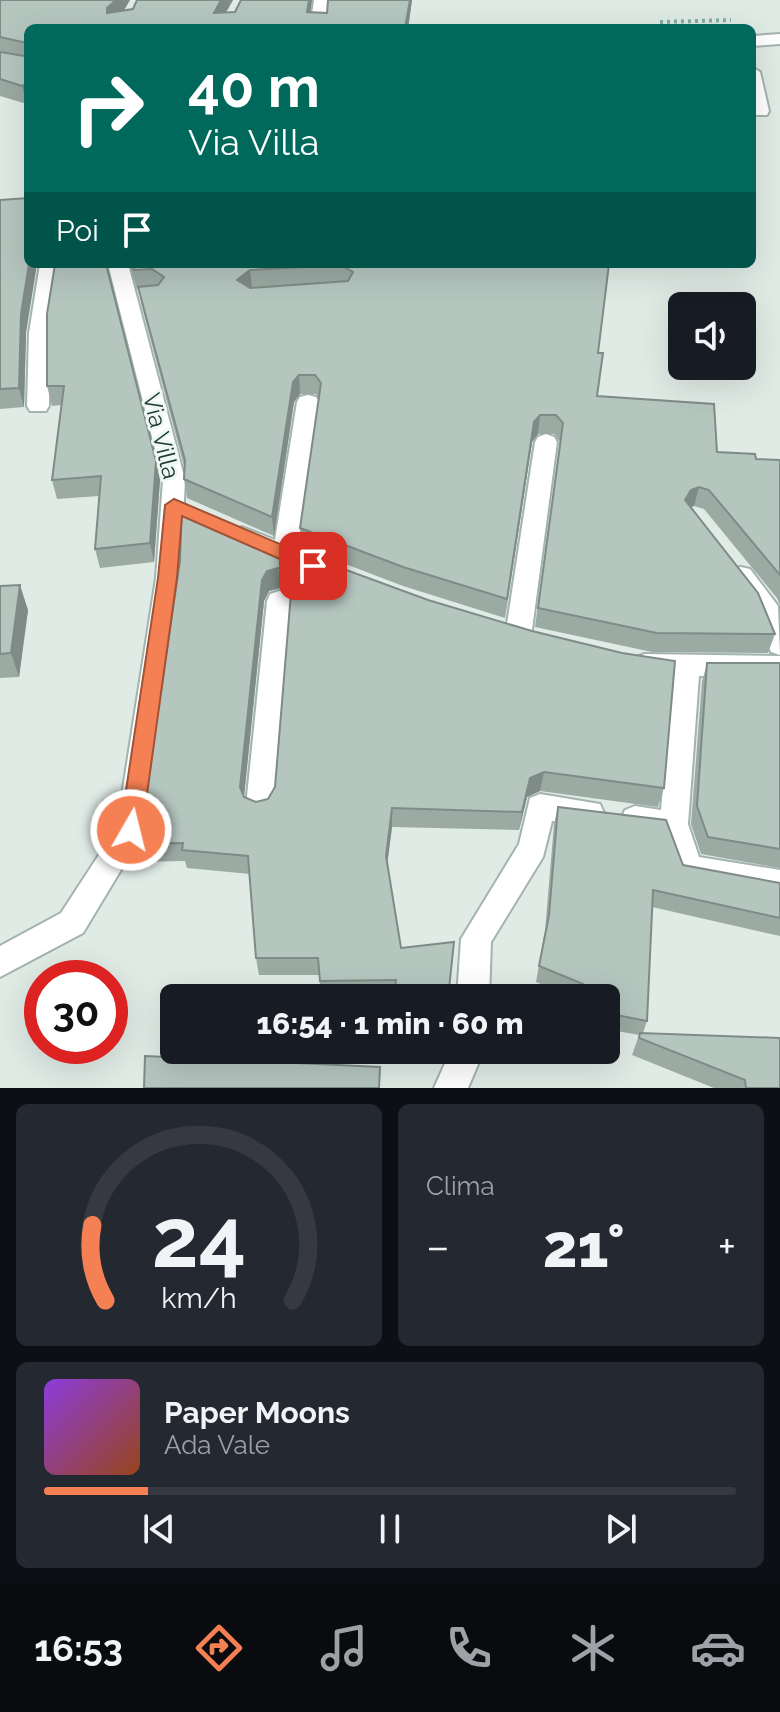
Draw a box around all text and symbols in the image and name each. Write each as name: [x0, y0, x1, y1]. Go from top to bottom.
text: 40 m: [188, 54, 320, 120]
icon: right: [56, 56, 160, 160]
text: Via Villa: [188, 121, 319, 163]
icon: arrive: [115, 208, 159, 252]
text: Poi: [56, 213, 99, 248]
map controls: [668, 292, 756, 380]
button: sound: [668, 292, 756, 380]
street label: Via Villa: [137, 390, 186, 482]
pin: [279, 532, 347, 600]
icon: arrive: [291, 544, 335, 588]
position arrow: [89, 788, 173, 872]
speed limit sign: 30: [24, 960, 128, 1064]
text: 16:54 · 1 min · 60 m: [256, 1006, 524, 1041]
text: Clima: [426, 1171, 495, 1201]
text: 24: [152, 1189, 246, 1286]
text: 21°: [543, 1211, 625, 1281]
text: −: [426, 1221, 450, 1272]
text: +: [718, 1221, 736, 1272]
text: km/h: [161, 1281, 237, 1315]
text: Paper Moons: [164, 1395, 350, 1430]
text: Ada Vale: [164, 1430, 270, 1460]
icon: previous: [137, 1507, 181, 1551]
icon: pause: [368, 1507, 412, 1551]
icon: next: [599, 1507, 643, 1551]
icon: directions: [191, 1620, 247, 1676]
icon: music: [316, 1620, 372, 1676]
icon: phone: [441, 1620, 497, 1676]
icon: climate: [565, 1620, 621, 1676]
icon: car: [690, 1620, 746, 1676]
text: 16:53: [34, 1627, 123, 1669]

